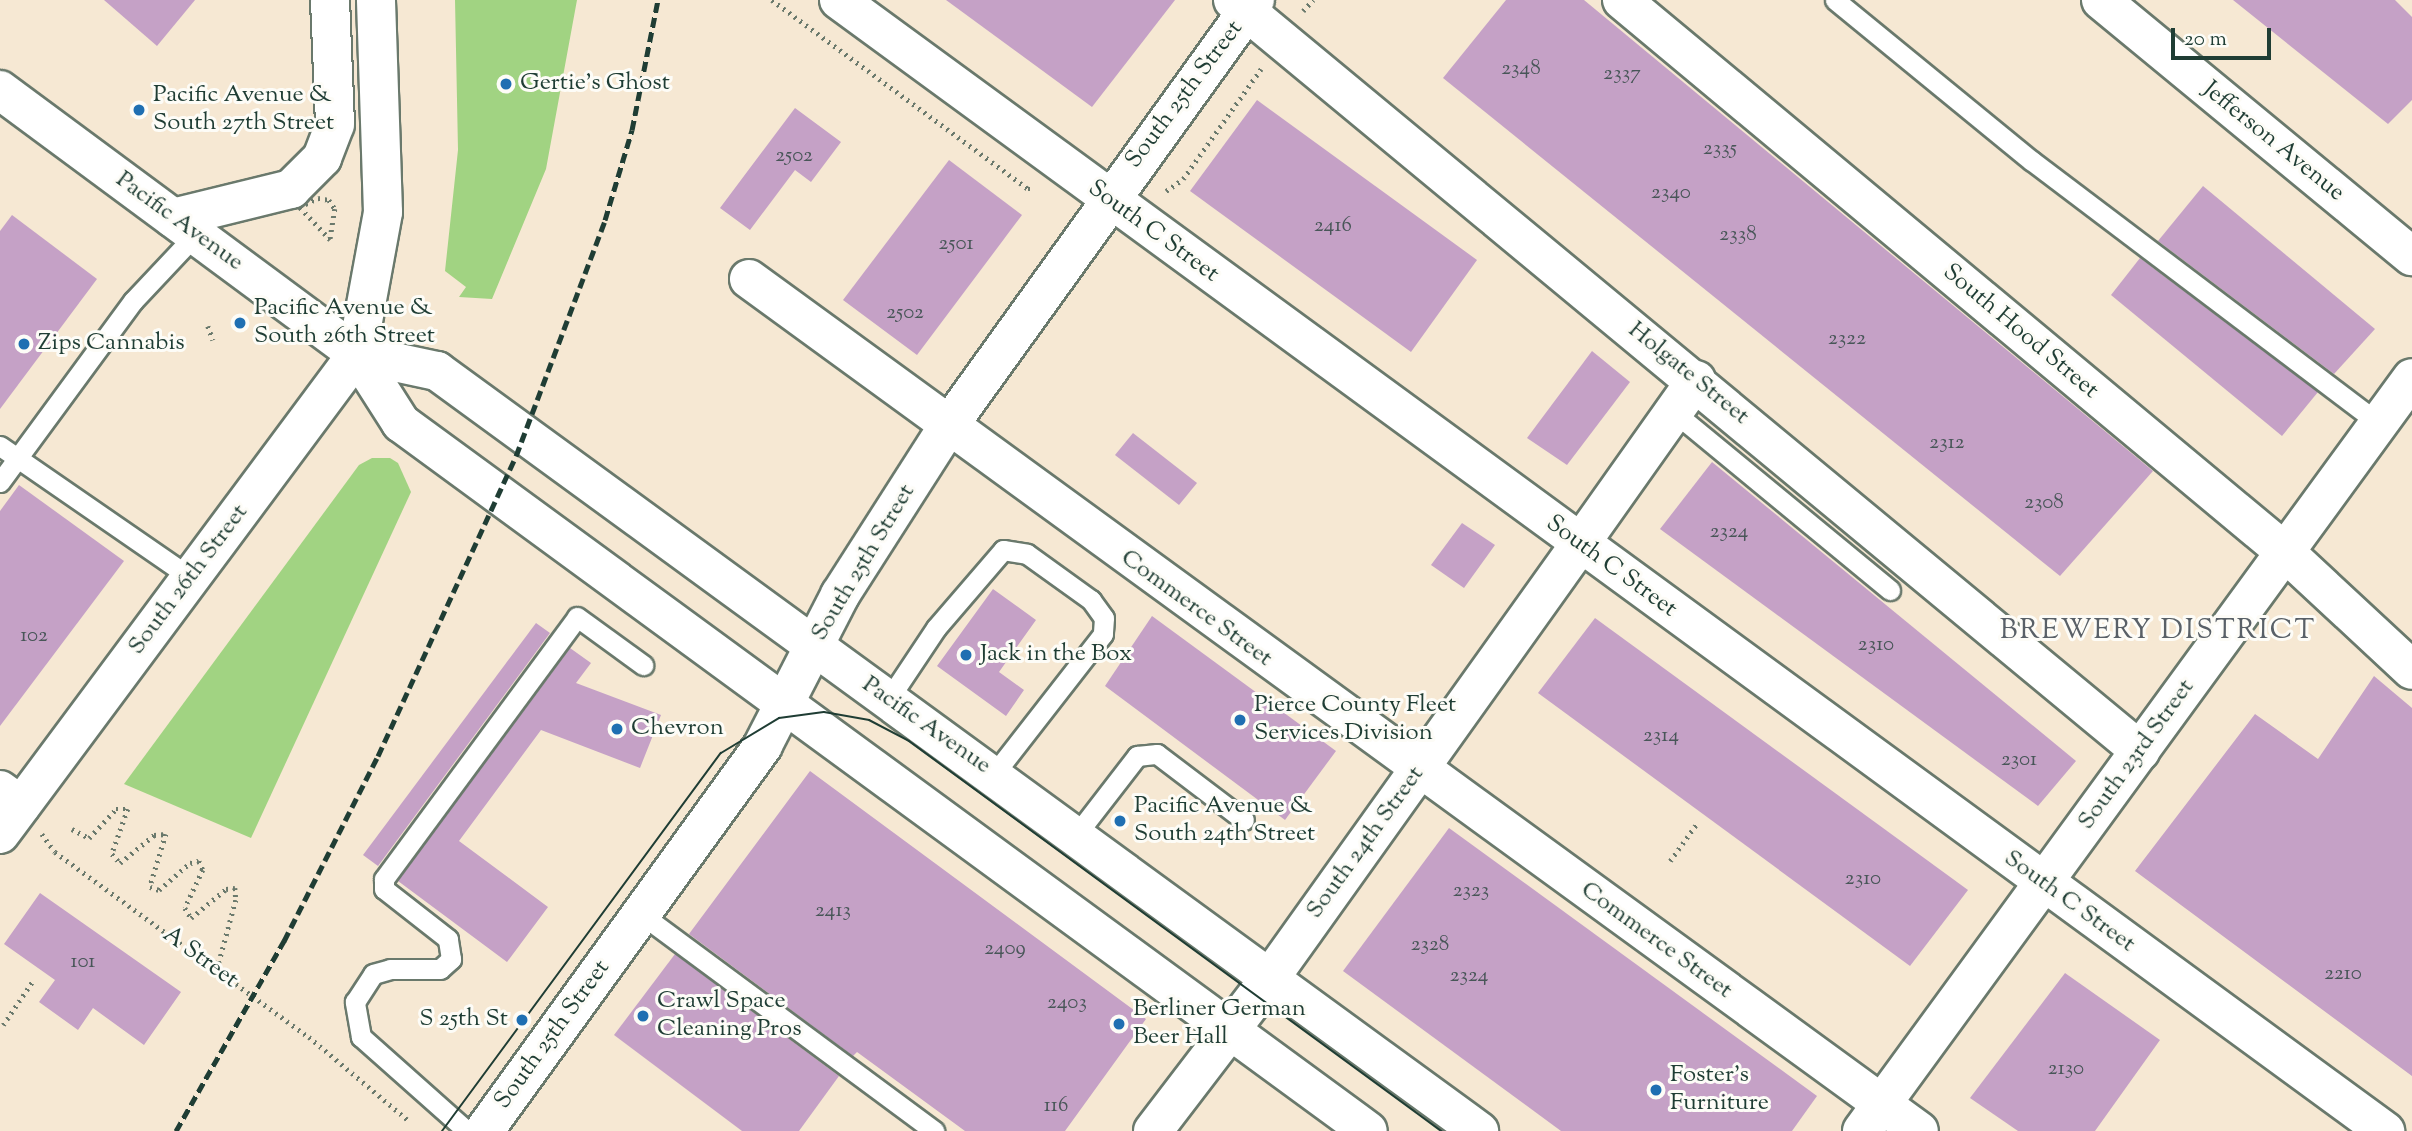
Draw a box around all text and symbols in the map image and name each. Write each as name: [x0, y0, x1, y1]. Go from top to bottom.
scale bar: [2174, 14, 2274, 58]
street label: South 25th Street: [1120, 15, 1250, 175]
text: 20 m: [2184, 25, 2227, 55]
house number: 2348: [1501, 56, 1541, 82]
house number: 2337: [1603, 61, 1641, 87]
place label: Gertie's Ghost: [520, 70, 670, 98]
marker: Gertie's Ghost: [498, 76, 514, 92]
street label: Jefferson Avenue: [2196, 76, 2350, 208]
place label: Pacific Avenue & South 27th Street: [153, 82, 334, 138]
marker: Pacific Avenue & South 27th Street: [131, 102, 147, 118]
house number: 2335: [1703, 136, 1737, 162]
house number: 2502: [775, 143, 813, 169]
street label: Pacific Avenue: [110, 166, 248, 278]
street label: South C Street: [1082, 175, 1224, 289]
house number: 2340: [1651, 180, 1691, 206]
house number: 2416: [1314, 213, 1352, 239]
house number: 2338: [1719, 222, 1757, 248]
house number: 2501: [938, 231, 974, 257]
street label: South Hood Street: [1936, 258, 2104, 406]
place label: Pacific Avenue & South 26th Street: [254, 295, 435, 351]
house number: 2502: [886, 300, 924, 326]
marker: Pacific Avenue & South 26th Street: [232, 315, 248, 331]
street label: Holgate Street: [1622, 316, 1754, 432]
house number: 2322: [1828, 326, 1866, 352]
place label: Zips Cannabis: [38, 330, 185, 358]
marker: Zips Cannabis: [16, 336, 32, 352]
house number: 2312: [1929, 430, 1965, 456]
street label: South 25th Street: [806, 480, 922, 646]
house number: 2308: [2024, 490, 2064, 516]
street label: South 26th Street: [123, 499, 255, 661]
street label: South C Street: [1540, 510, 1682, 624]
house number: 2324: [1710, 519, 1748, 545]
street label: Commerce Street: [1115, 544, 1277, 674]
district label: BREWERY DISTRICT: [2002, 614, 2314, 648]
house number: 102: [20, 623, 48, 649]
house number: 2310: [1858, 632, 1894, 658]
place label: Jack in the Box: [980, 641, 1132, 669]
marker: Jack in the Box: [958, 647, 974, 663]
street label: Pacific Avenue: [856, 671, 996, 781]
street label: South 23rd Street: [2073, 674, 2201, 836]
place label: Pierce County Fleet Services Division: [1254, 692, 1456, 748]
marker: Pierce County Fleet Services Division: [1232, 712, 1248, 728]
place label: Chevron: [631, 715, 724, 743]
marker: Chevron: [609, 721, 625, 737]
house number: 2314: [1643, 723, 1679, 749]
house number: 2301: [2001, 747, 2037, 773]
street label: South 24th Street: [1301, 761, 1431, 925]
place label: Pacific Avenue & South 24th Street: [1134, 793, 1315, 849]
marker: Pacific Avenue & South 24th Street: [1112, 813, 1128, 829]
street label: South C Street: [1998, 845, 2140, 959]
house number: 2310: [1845, 866, 1881, 892]
street label: Commerce Street: [1575, 876, 1737, 1006]
house number: 2323: [1453, 878, 1489, 904]
house number: 2413: [815, 898, 851, 924]
street label: A Street: [157, 921, 243, 995]
house number: 2328: [1411, 932, 1449, 958]
house number: 2409: [984, 936, 1026, 962]
house number: 101: [71, 949, 95, 975]
street label: South 25th Street: [489, 955, 617, 1115]
house number: 2210: [2324, 961, 2362, 987]
house number: 2324: [1450, 963, 1488, 989]
place label: Crawl Space Cleaning Pros: [657, 988, 802, 1044]
house number: 2403: [1047, 990, 1087, 1016]
place label: Berliner German Beer Hall: [1133, 996, 1306, 1052]
place label: S 25th St: [419, 1006, 508, 1034]
marker: Crawl Space Cleaning Pros: [635, 1008, 651, 1024]
marker: S 25th St: [514, 1012, 530, 1028]
marker: Berliner German Beer Hall: [1111, 1016, 1127, 1032]
house number: 2130: [2048, 1056, 2084, 1082]
place label: Foster's Furniture: [1670, 1062, 1769, 1118]
marker: Foster's Furniture: [1648, 1082, 1664, 1098]
house number: 116: [1044, 1093, 1068, 1119]

